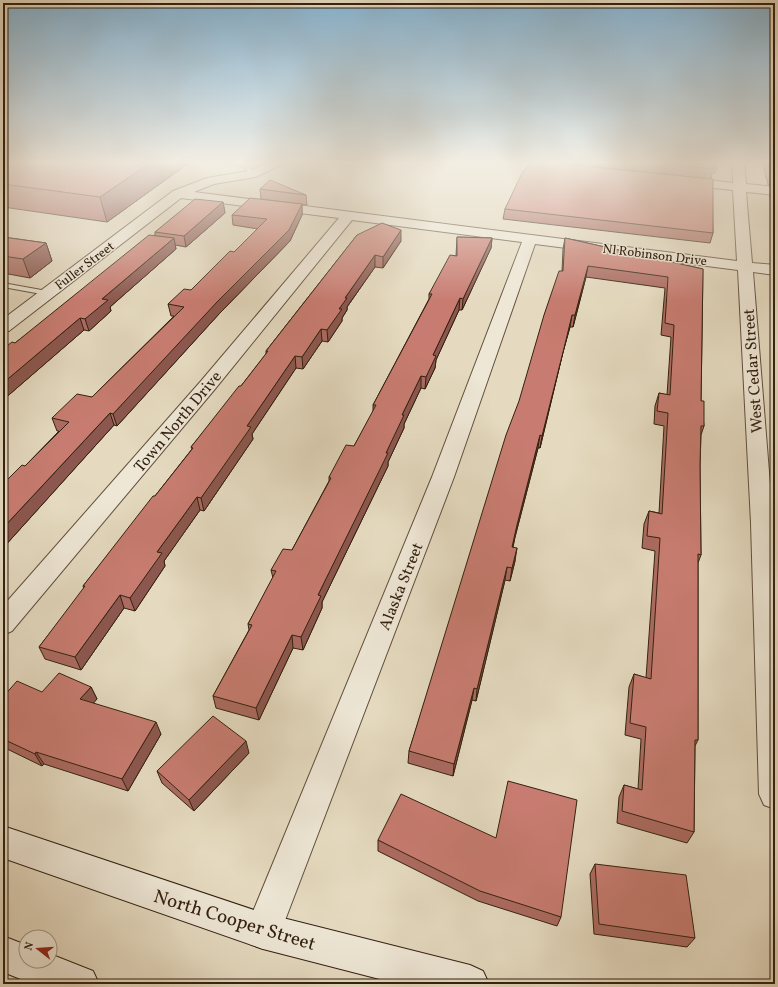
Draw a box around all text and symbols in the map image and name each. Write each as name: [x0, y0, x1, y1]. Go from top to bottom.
street label: Fuller Street: [52, 238, 119, 295]
street label: Nl Robinson Drive: [602, 241, 708, 271]
street label: West Cedar Street: [739, 307, 769, 434]
street label: Town North Drive: [130, 367, 228, 478]
street label: Alaska Street: [374, 539, 430, 634]
street label: North Cooper Street: [150, 884, 319, 958]
north arrow: [18, 929, 58, 969]
text: N: [22, 940, 38, 953]

